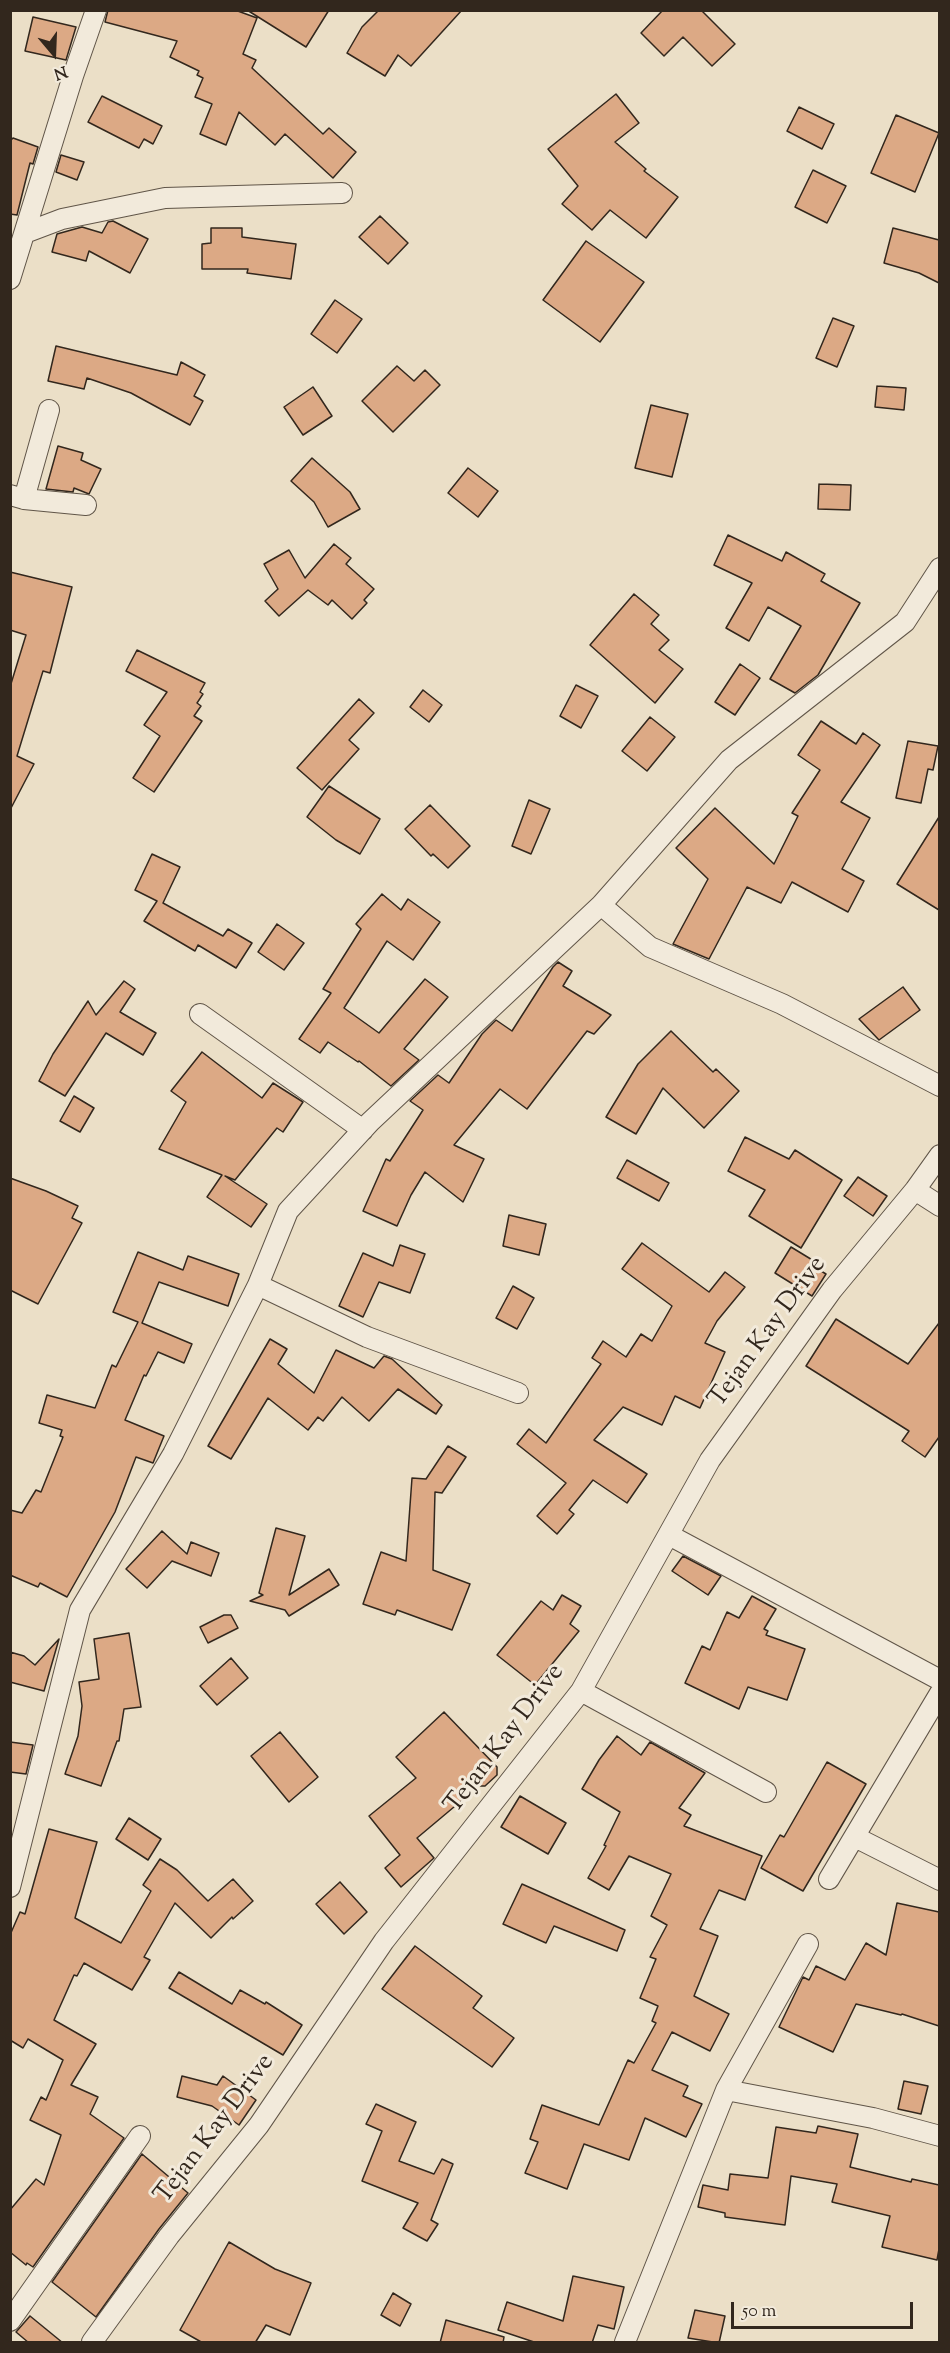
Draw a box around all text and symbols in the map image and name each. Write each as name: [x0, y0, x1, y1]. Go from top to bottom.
north arrow: [24, 24, 84, 84]
text: N: [50, 59, 70, 84]
street label: Tejan Kay Drive: [704, 1251, 834, 1415]
street label: Tejan Kay Drive: [440, 1659, 572, 1821]
street label: Tejan Kay Drive: [150, 2049, 282, 2211]
scale bar: [734, 2290, 916, 2328]
text: 50 m: [742, 2299, 776, 2325]

